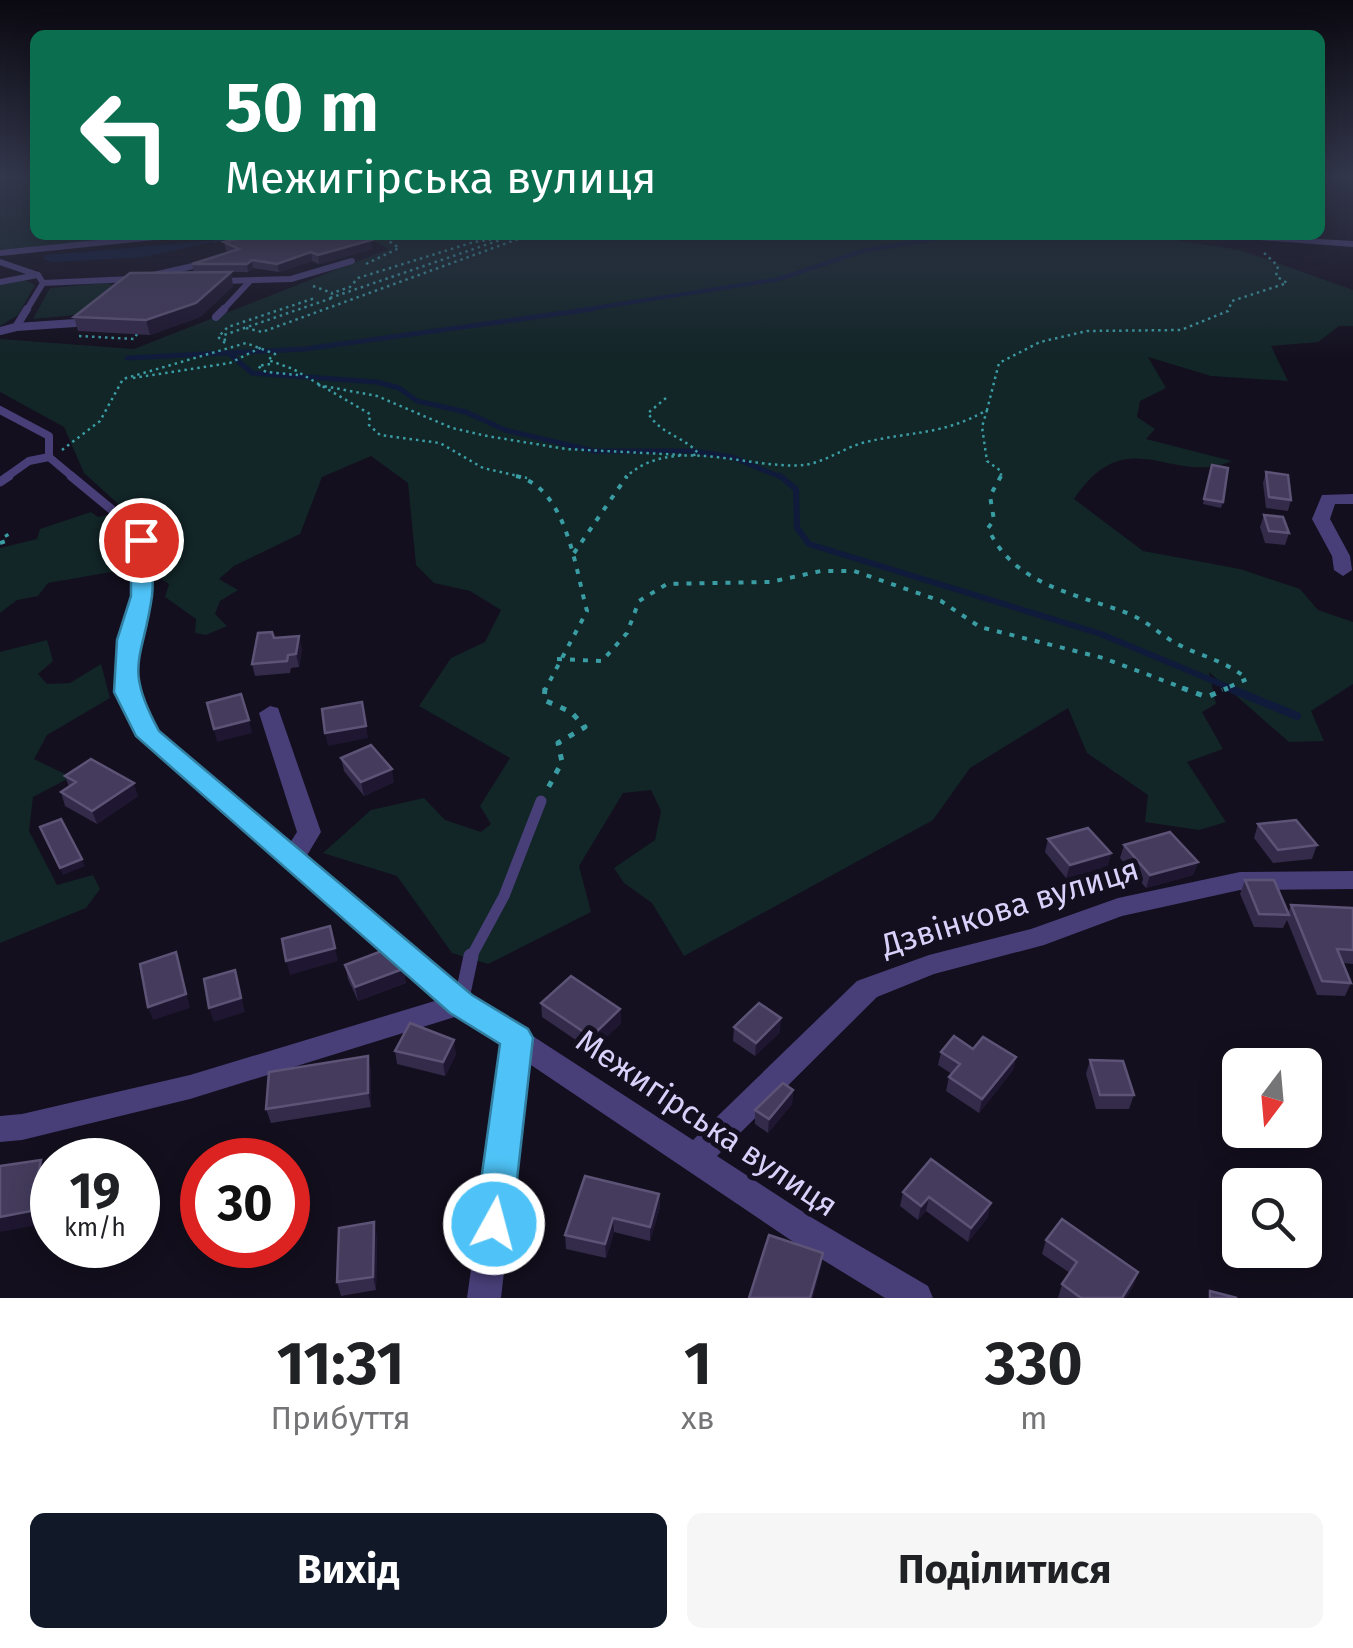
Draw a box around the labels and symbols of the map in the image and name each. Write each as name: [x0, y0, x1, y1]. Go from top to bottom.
pin: [99, 498, 184, 583]
street label: Дзвінкова вулиця: [876, 850, 1143, 965]
street label: Межигірська вулиця: [569, 1021, 845, 1225]
north arrow: [1222, 1048, 1322, 1148]
speed limit sign: 30: [180, 1138, 310, 1268]
position arrow: [442, 1172, 546, 1276]

